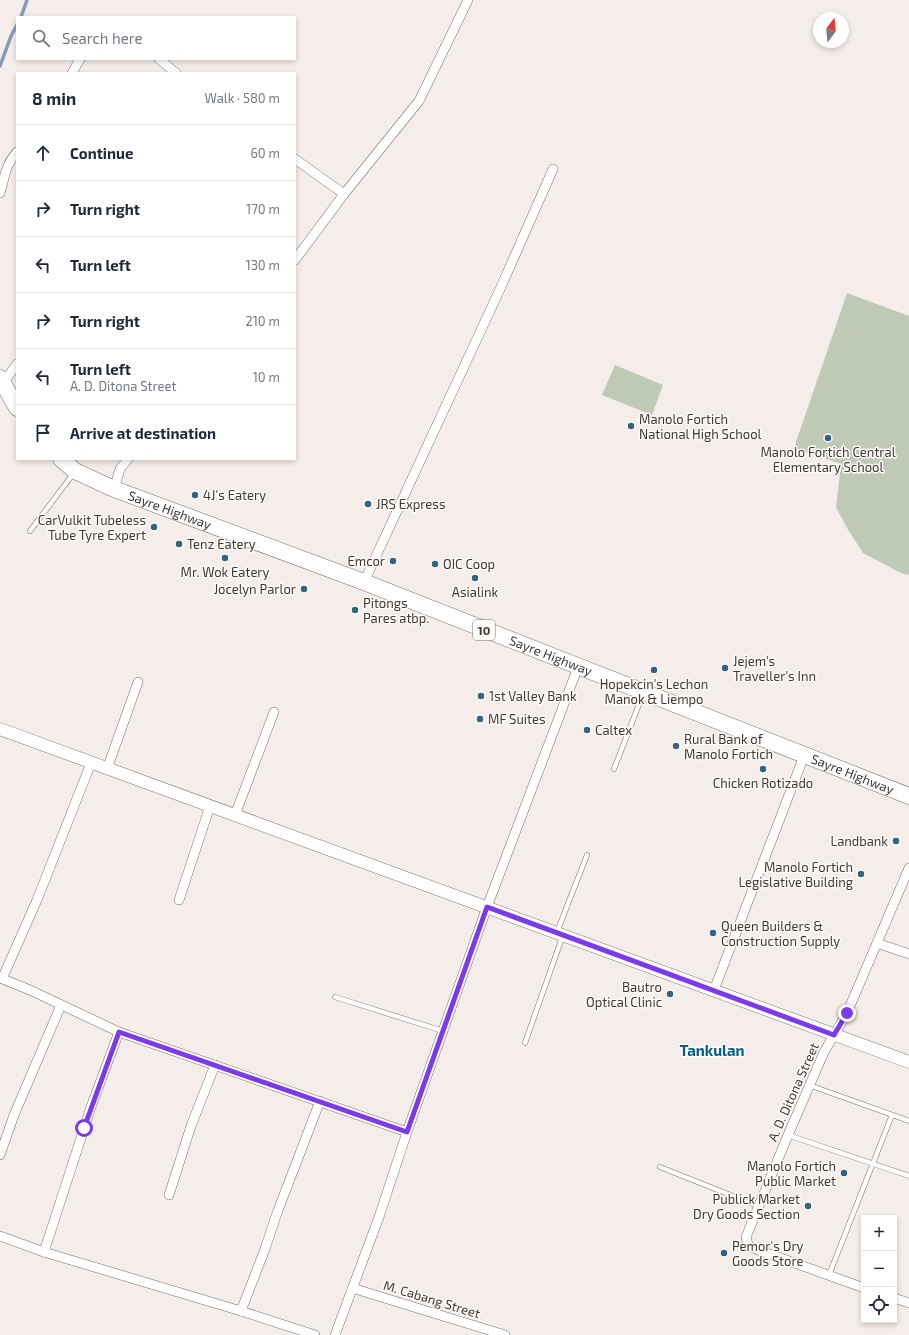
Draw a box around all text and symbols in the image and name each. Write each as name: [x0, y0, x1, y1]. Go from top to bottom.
north arrow: [813, 12, 849, 48]
search box: [16, 16, 296, 60]
icon: search: [30, 27, 52, 49]
text: Search here: [62, 29, 143, 47]
text: 8 min: [32, 88, 76, 108]
text: Walk · 580 m: [204, 90, 280, 106]
icon: ahead: [32, 142, 54, 164]
text: Continue: [70, 144, 133, 162]
text: 60 m: [250, 145, 280, 161]
icon: right: [32, 198, 54, 220]
text: Turn right: [70, 200, 140, 218]
text: 170 m: [246, 201, 280, 217]
icon: left: [32, 254, 54, 276]
text: Turn left: [70, 256, 131, 274]
text: 130 m: [245, 257, 280, 273]
icon: right: [32, 310, 54, 332]
text: Turn right: [70, 312, 140, 330]
text: 210 m: [245, 313, 280, 329]
text: Turn left: [70, 360, 131, 378]
icon: left: [32, 366, 54, 388]
text: 10 m: [253, 369, 280, 385]
text: A. D. Ditona Street: [70, 378, 176, 394]
place label: Manolo Fortich National High School: [639, 411, 762, 442]
marker: Manolo Fortich National High School: [626, 421, 636, 431]
icon: arrive: [32, 422, 54, 444]
text: Arrive at destination: [70, 424, 216, 442]
marker: Manolo Fortich Central Elementary School: [823, 433, 833, 443]
place label: Manolo Fortich Central Elementary School: [760, 444, 896, 475]
street label: Sayre Highway: [126, 487, 214, 533]
place label: 4J's Eatery: [203, 487, 266, 503]
marker: 4J's Eatery: [190, 490, 200, 500]
place label: JRS Express: [376, 496, 446, 512]
marker: JRS Express: [363, 499, 373, 509]
place label: CarVulkit Tubeless Tube Tyre Expert: [38, 512, 146, 543]
marker: CarVulkit Tubeless Tube Tyre Expert: [149, 522, 159, 532]
place label: Tenz Eatery: [187, 536, 256, 552]
marker: Tenz Eatery: [174, 539, 184, 549]
marker: Mr. Wok Eatery: [220, 553, 230, 563]
place label: Emcor: [347, 553, 385, 569]
marker: Emcor: [388, 556, 398, 566]
place label: OIC Coop: [443, 556, 495, 572]
marker: OIC Coop: [430, 559, 440, 569]
place label: Mr. Wok Eatery: [181, 564, 270, 580]
marker: Asialink: [470, 573, 480, 583]
place label: Jocelyn Parlor: [214, 581, 296, 597]
marker: Jocelyn Parlor: [299, 584, 309, 594]
place label: Asialink: [452, 584, 499, 600]
place label: Pitongs Pares atbp.: [363, 595, 429, 626]
marker: Pitongs Pares atbp.: [350, 605, 360, 615]
road number: 10: [473, 620, 495, 640]
street label: Sayre Highway: [507, 632, 595, 679]
place label: Jejem's Traveller's Inn: [733, 653, 816, 684]
marker: Jejem's Traveller's Inn: [720, 663, 730, 673]
marker: Hopekcin's Lechon Manok & Liempo: [649, 665, 659, 675]
place label: Hopekcin's Lechon Manok & Liempo: [600, 676, 708, 707]
place label: 1st Valley Bank: [489, 688, 577, 704]
marker: 1st Valley Bank: [476, 691, 486, 701]
place label: MF Suites: [488, 711, 546, 727]
marker: MF Suites: [475, 714, 485, 724]
place label: Caltex: [595, 722, 632, 738]
marker: Caltex: [582, 725, 592, 735]
place label: Rural Bank of Manolo Fortich: [684, 731, 773, 762]
marker: Rural Bank of Manolo Fortich: [671, 741, 681, 751]
street label: Sayre Highway: [809, 750, 896, 797]
marker: Chicken Rotizado: [758, 764, 768, 774]
place label: Chicken Rotizado: [713, 775, 813, 791]
place label: Landbank: [830, 833, 888, 849]
marker: Landbank: [891, 836, 901, 846]
place label: Manolo Fortich Legislative Building: [738, 859, 853, 890]
marker: Manolo Fortich Legislative Building: [856, 869, 866, 879]
place label: Queen Builders & Construction Supply: [721, 918, 840, 949]
marker: Queen Builders & Construction Supply: [708, 928, 718, 938]
place label: Bautro Optical Clinic: [586, 979, 662, 1010]
marker: Bautro Optical Clinic: [665, 989, 675, 999]
route end: [838, 1004, 856, 1022]
street label: A. D. Ditona Street: [764, 1040, 822, 1144]
district label: Tankulan: [679, 1041, 745, 1059]
route start: [75, 1119, 93, 1137]
place label: Manolo Fortich Public Market: [747, 1158, 836, 1189]
marker: Manolo Fortich Public Market: [839, 1168, 849, 1178]
place label: Publick Market Dry Goods Section: [693, 1191, 800, 1222]
marker: Publick Market Dry Goods Section: [803, 1201, 813, 1211]
map controls: [861, 1215, 897, 1323]
button: +: [861, 1215, 897, 1251]
place label: Pemor's Dry Goods Store: [732, 1238, 804, 1269]
marker: Pemor's Dry Goods Store: [719, 1248, 729, 1258]
button: −: [861, 1251, 897, 1287]
street label: M. Cabang Street: [382, 1277, 482, 1321]
button: locate: [861, 1287, 897, 1323]

